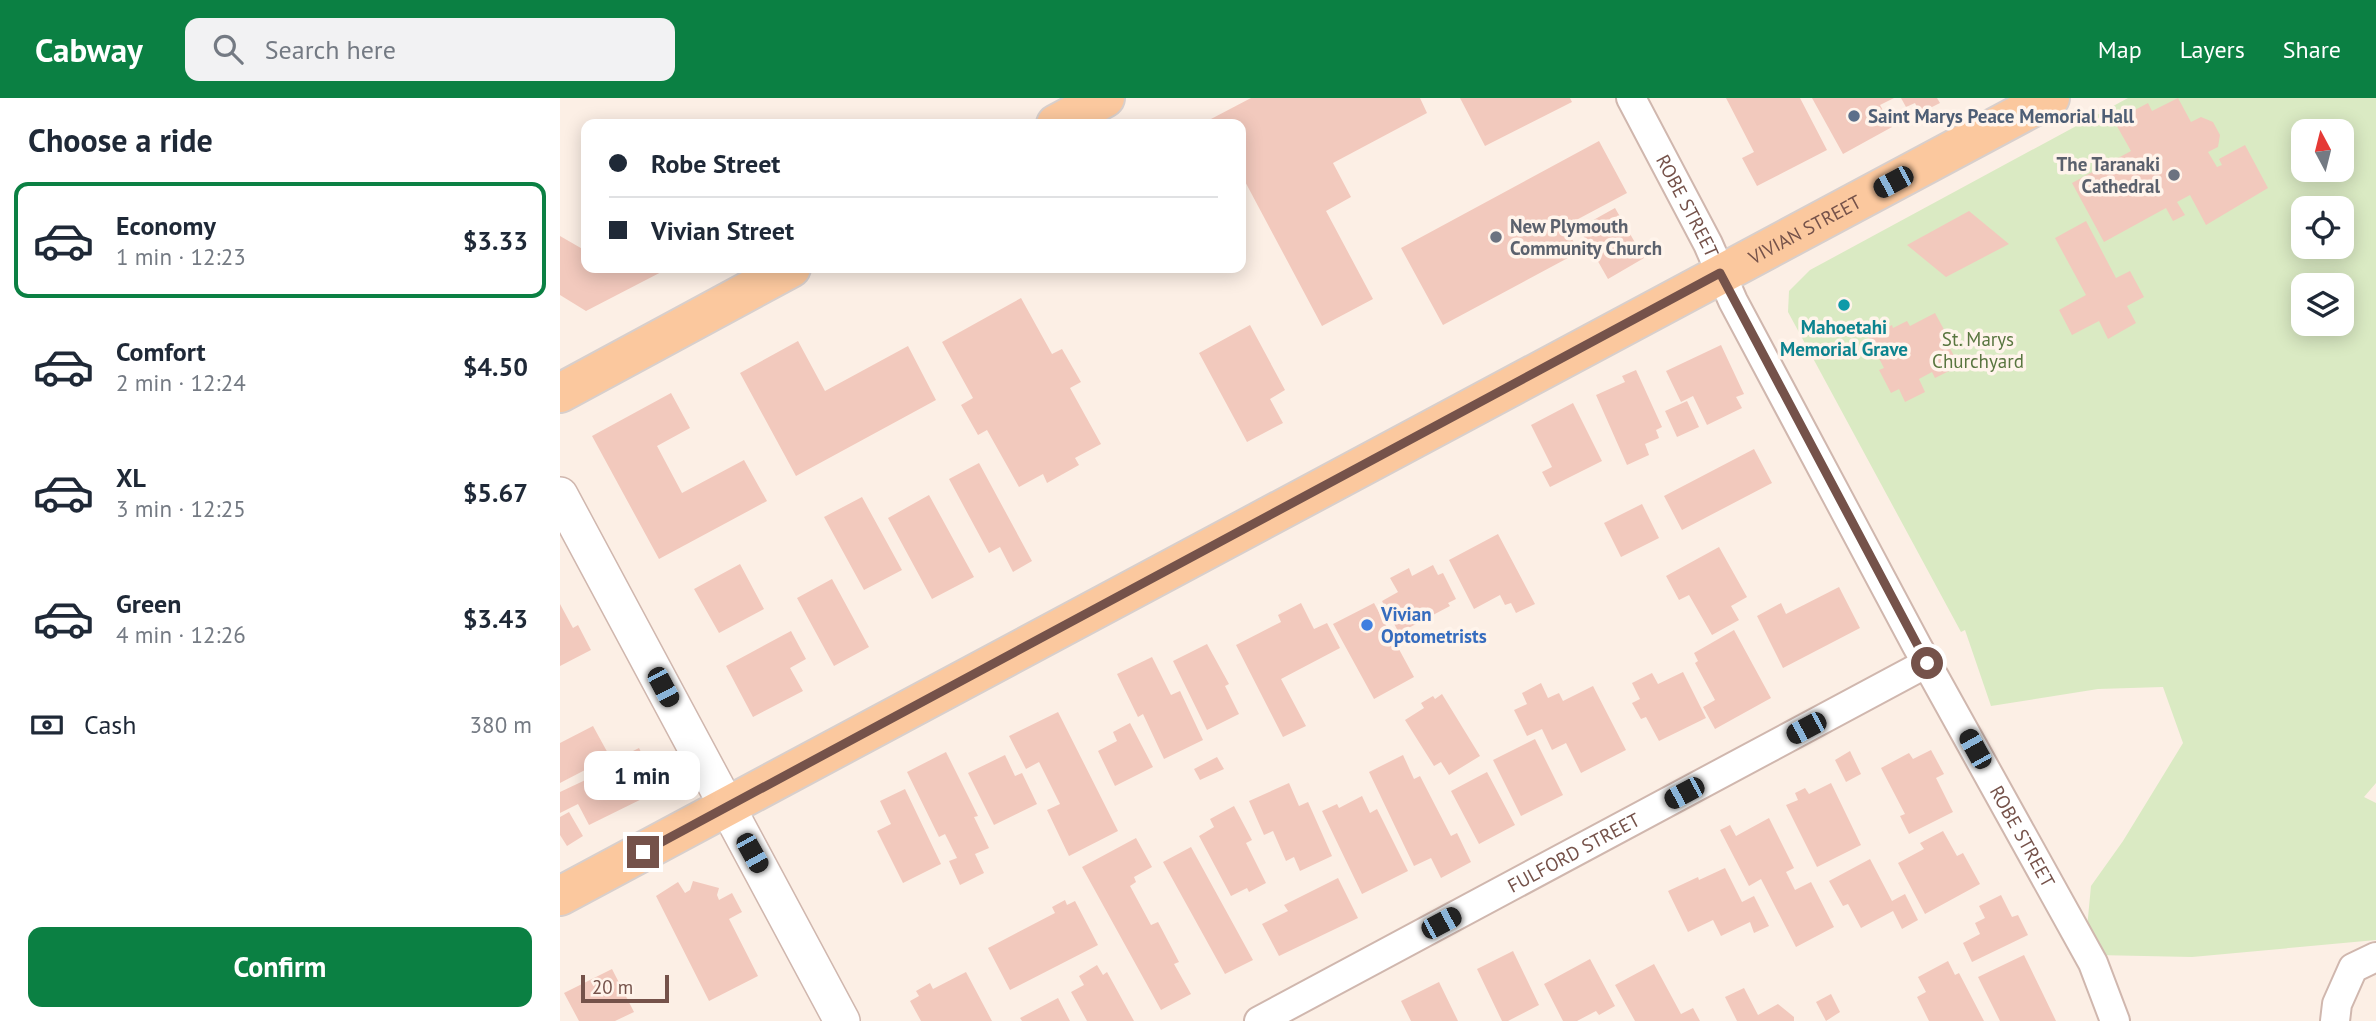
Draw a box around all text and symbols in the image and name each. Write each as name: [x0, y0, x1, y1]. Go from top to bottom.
search box: [185, 18, 675, 81]
text: Cabway: [35, 28, 143, 71]
icon: search: [209, 30, 247, 68]
text: Search here: [265, 33, 396, 66]
text: Map: [2098, 34, 2142, 65]
text: Layers: [2180, 34, 2245, 65]
text: Share: [2283, 34, 2341, 65]
place label: Saint Marys Peace Memorial Hall: [1868, 104, 2135, 128]
marker: Saint Marys Peace Memorial Hall: [1846, 108, 1862, 124]
text: Choose a ride: [28, 119, 213, 161]
north arrow: [2291, 119, 2354, 182]
map controls: [2291, 119, 2354, 336]
text: Robe Street: [651, 147, 780, 180]
street label: ROBE STREET: [1651, 150, 1725, 261]
place label: The Taranaki Cathedral: [2057, 152, 2160, 198]
car: [1870, 163, 1917, 201]
marker: The Taranaki Cathedral: [2166, 167, 2182, 183]
street label: VIVIAN STREET: [1743, 189, 1866, 270]
button: locate: [2291, 196, 2354, 259]
icon: car: [32, 209, 95, 272]
text: Economy: [116, 209, 216, 242]
text: Vivian Street: [651, 214, 794, 247]
place label: New Plymouth Community Church: [1510, 214, 1662, 260]
text: $3.33: [463, 224, 528, 257]
marker: New Plymouth Community Church: [1488, 229, 1504, 245]
text: 1 min · 12:23: [116, 242, 246, 271]
button: layers: [2291, 273, 2354, 336]
marker: Mahoetahi Memorial Grave: [1836, 297, 1852, 313]
place label: Mahoetahi Memorial Grave: [1780, 315, 1908, 361]
park label: St. Marys Churchyard: [1932, 327, 2024, 373]
icon: car: [32, 335, 95, 398]
text: Comfort: [116, 335, 206, 368]
text: $4.50: [463, 350, 528, 383]
text: 2 min · 12:24: [116, 368, 246, 397]
icon: car: [32, 461, 95, 524]
text: XL: [116, 461, 146, 494]
text: $5.67: [463, 476, 528, 509]
text: 3 min · 12:25: [116, 494, 246, 523]
icon: car: [32, 587, 95, 650]
text: Green: [116, 587, 181, 620]
text: $3.43: [463, 602, 528, 635]
place label: Vivian Optometrists: [1380, 602, 1487, 648]
marker: Vivian Optometrists: [1359, 617, 1375, 633]
text: 4 min · 12:26: [116, 620, 246, 649]
route start: [1911, 647, 1943, 679]
car: [644, 664, 683, 710]
icon: cash: [28, 706, 66, 744]
text: Cash: [84, 708, 136, 741]
car: [1783, 709, 1830, 747]
text: 380 m: [470, 710, 532, 739]
car: [1956, 726, 1995, 772]
callout: 1 min: [585, 750, 701, 800]
text: 1 min: [614, 761, 670, 790]
car: [1661, 774, 1708, 812]
street label: ROBE STREET: [1985, 781, 2061, 892]
street label: FULFORD STREET: [1503, 807, 1644, 898]
car: [733, 830, 772, 876]
route end: [627, 836, 659, 868]
car: [1418, 904, 1465, 942]
button: Confirm: [28, 927, 532, 1007]
scale bar: [581, 972, 668, 1004]
text: 20 m: [592, 975, 633, 999]

